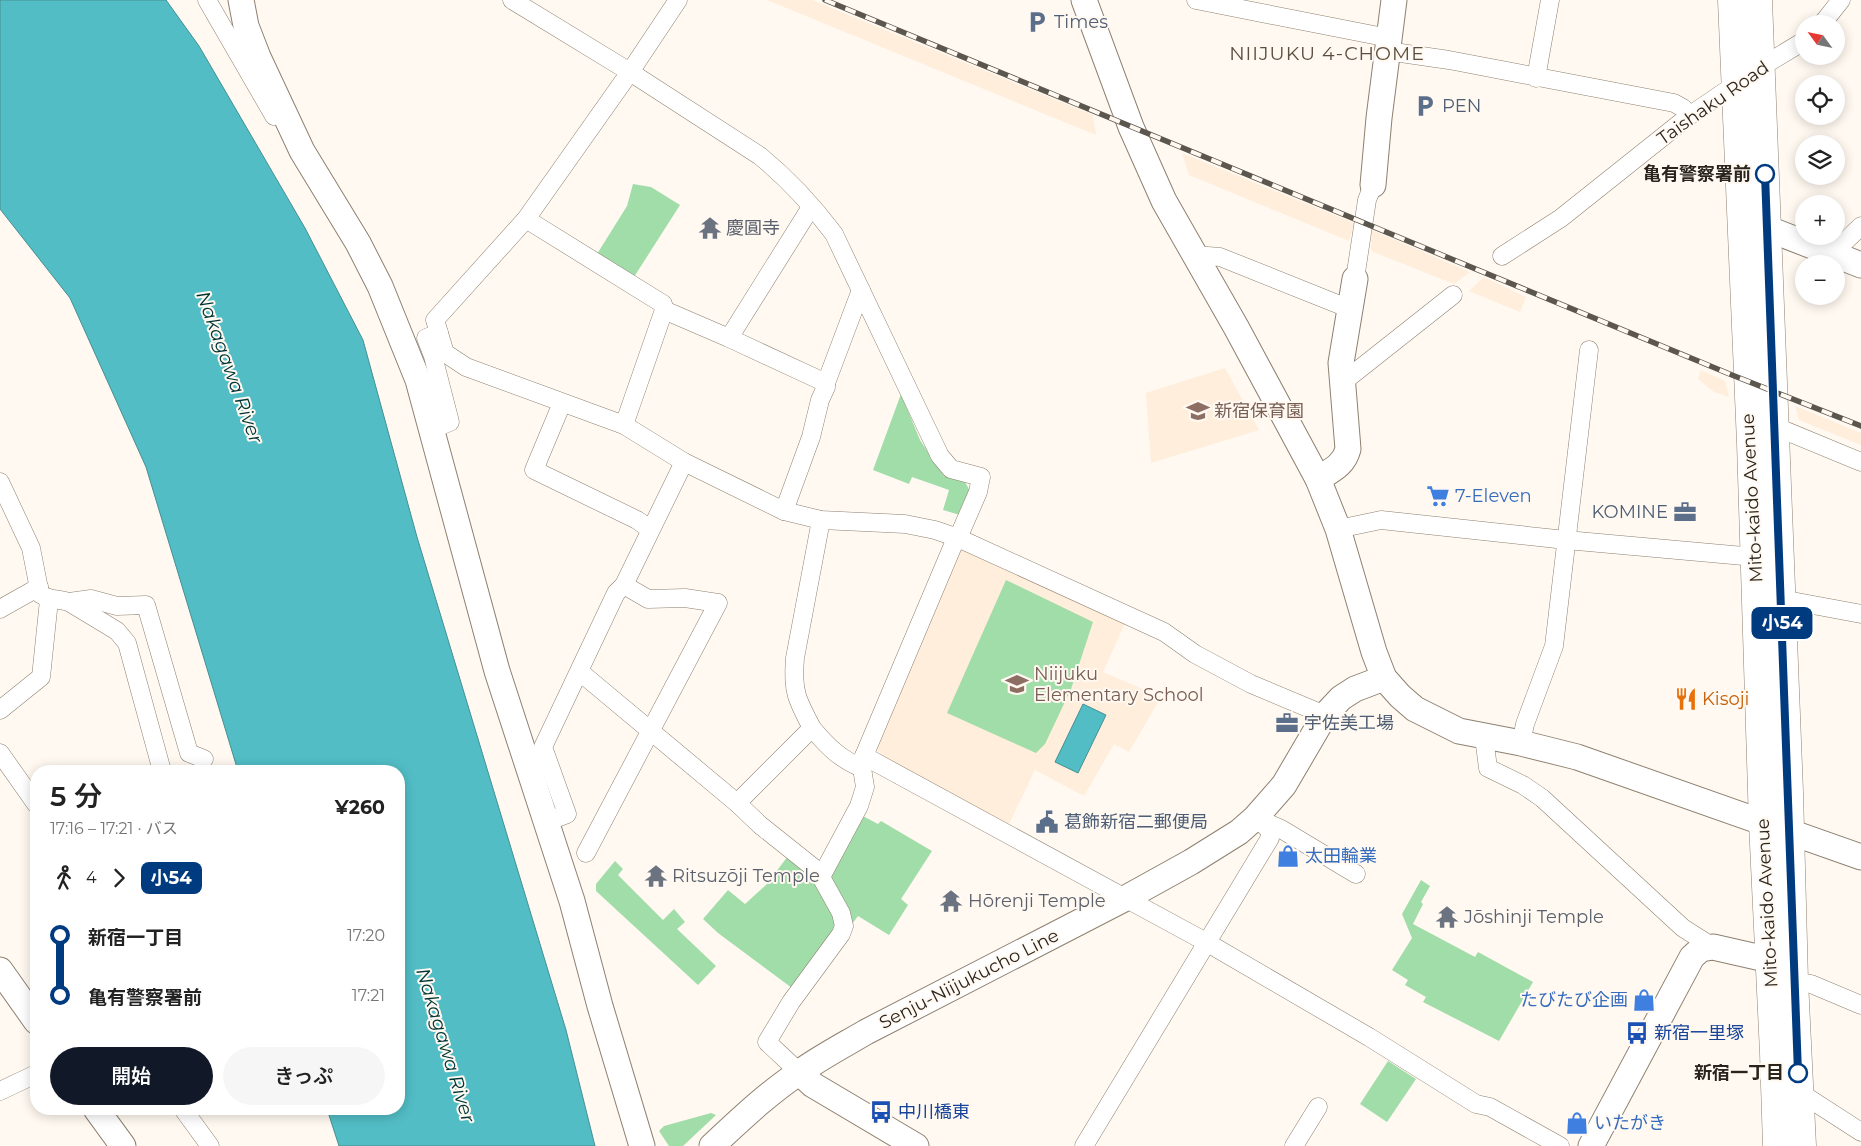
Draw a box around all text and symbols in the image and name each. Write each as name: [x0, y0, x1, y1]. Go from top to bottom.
parking icon: Times: [1024, 9, 1050, 35]
place label: Times: [1054, 11, 1108, 33]
north arrow: [1795, 15, 1845, 65]
map controls: [1795, 15, 1845, 305]
district label: NIIJUKU 4-CHOME: [1229, 42, 1425, 65]
street label: Taishaku Road: [1653, 56, 1773, 150]
button: locate: [1795, 75, 1845, 125]
parking icon: PEN: [1412, 93, 1438, 119]
place label: PEN: [1442, 95, 1481, 117]
button: layers: [1795, 135, 1845, 185]
place label: 亀有警察署前: [1643, 163, 1751, 185]
marker: 亀有警察署前: [1755, 164, 1775, 184]
button: +: [1795, 195, 1845, 245]
temple icon: 慶圓寺: [697, 215, 723, 241]
place label: 慶圓寺: [726, 217, 780, 239]
button: −: [1795, 255, 1845, 305]
water label: Nakagawa River: [191, 288, 268, 447]
school or university icon: 新宿保育園: [1185, 398, 1211, 424]
place label: 新宿保育園: [1214, 400, 1304, 422]
street label: Mito-kaido Avenue: [1737, 413, 1767, 583]
supermarket icon: 7-Eleven: [1425, 483, 1451, 509]
place label: 7-Eleven: [1455, 485, 1532, 507]
office icon: KOMINE: [1672, 499, 1698, 525]
place label: KOMINE: [1592, 501, 1668, 523]
line badge: 小54: [1753, 607, 1811, 639]
text: 小54: [1761, 612, 1803, 634]
place label: Niijuku Elementary School: [1034, 663, 1204, 706]
school or university icon: Niijuku Elementary School: [1004, 671, 1030, 697]
restaurant icon: Kisoji: [1673, 686, 1699, 712]
place label: Kisoji: [1702, 688, 1749, 710]
office icon: 宇佐美工場: [1274, 710, 1300, 736]
place label: 宇佐美工場: [1304, 712, 1394, 734]
text: 5 分: [50, 779, 102, 813]
text: ¥260: [335, 796, 385, 819]
public building icon: 葛飾新宿二郵便局: [1034, 809, 1060, 835]
place label: 葛飾新宿二郵便局: [1064, 811, 1208, 833]
street label: Mito-kaido Avenue: [1752, 818, 1782, 988]
text: 17:16 – 17:21 · バス: [50, 819, 178, 838]
shop icon: 太田輪業: [1275, 843, 1301, 869]
place label: 太田輪業: [1305, 845, 1377, 867]
temple icon: Ritsuzōji Temple: [643, 863, 669, 889]
icon: walk: [50, 864, 78, 892]
icon: forward: [105, 864, 133, 892]
place label: Ritsuzōji Temple: [672, 865, 820, 887]
text: 小54: [151, 867, 192, 889]
text: 4: [86, 868, 97, 887]
temple icon: Hōrenji Temple: [938, 888, 964, 914]
place label: Hōrenji Temple: [968, 890, 1106, 912]
temple icon: Jōshinji Temple: [1434, 904, 1460, 930]
place label: Jōshinji Temple: [1463, 906, 1604, 928]
street label: Senju-Niijukucho Line: [875, 924, 1063, 1034]
text: 新宿一丁目: [88, 926, 183, 949]
text: 17:20: [347, 926, 385, 945]
water label: Nakagawa River: [411, 965, 480, 1125]
text: 亀有警察署前: [88, 986, 202, 1009]
text: 17:21: [352, 986, 385, 1005]
shop icon: たびたび企画: [1631, 987, 1657, 1013]
place label: たびたび企画: [1520, 989, 1628, 1011]
bus stop icon: 新宿一里塚: [1624, 1020, 1650, 1046]
place label: 新宿一里塚: [1654, 1022, 1744, 1044]
button: 開始: [50, 1047, 213, 1105]
button: きっぷ: [223, 1047, 385, 1105]
place label: 新宿一丁目: [1694, 1062, 1784, 1084]
marker: 新宿一丁目: [1788, 1063, 1808, 1083]
bus stop icon: 中川橋東: [868, 1099, 894, 1125]
place label: 中川橋東: [898, 1101, 970, 1123]
shop icon: いたがき: [1564, 1110, 1590, 1136]
place label: いたがき: [1594, 1112, 1666, 1134]

